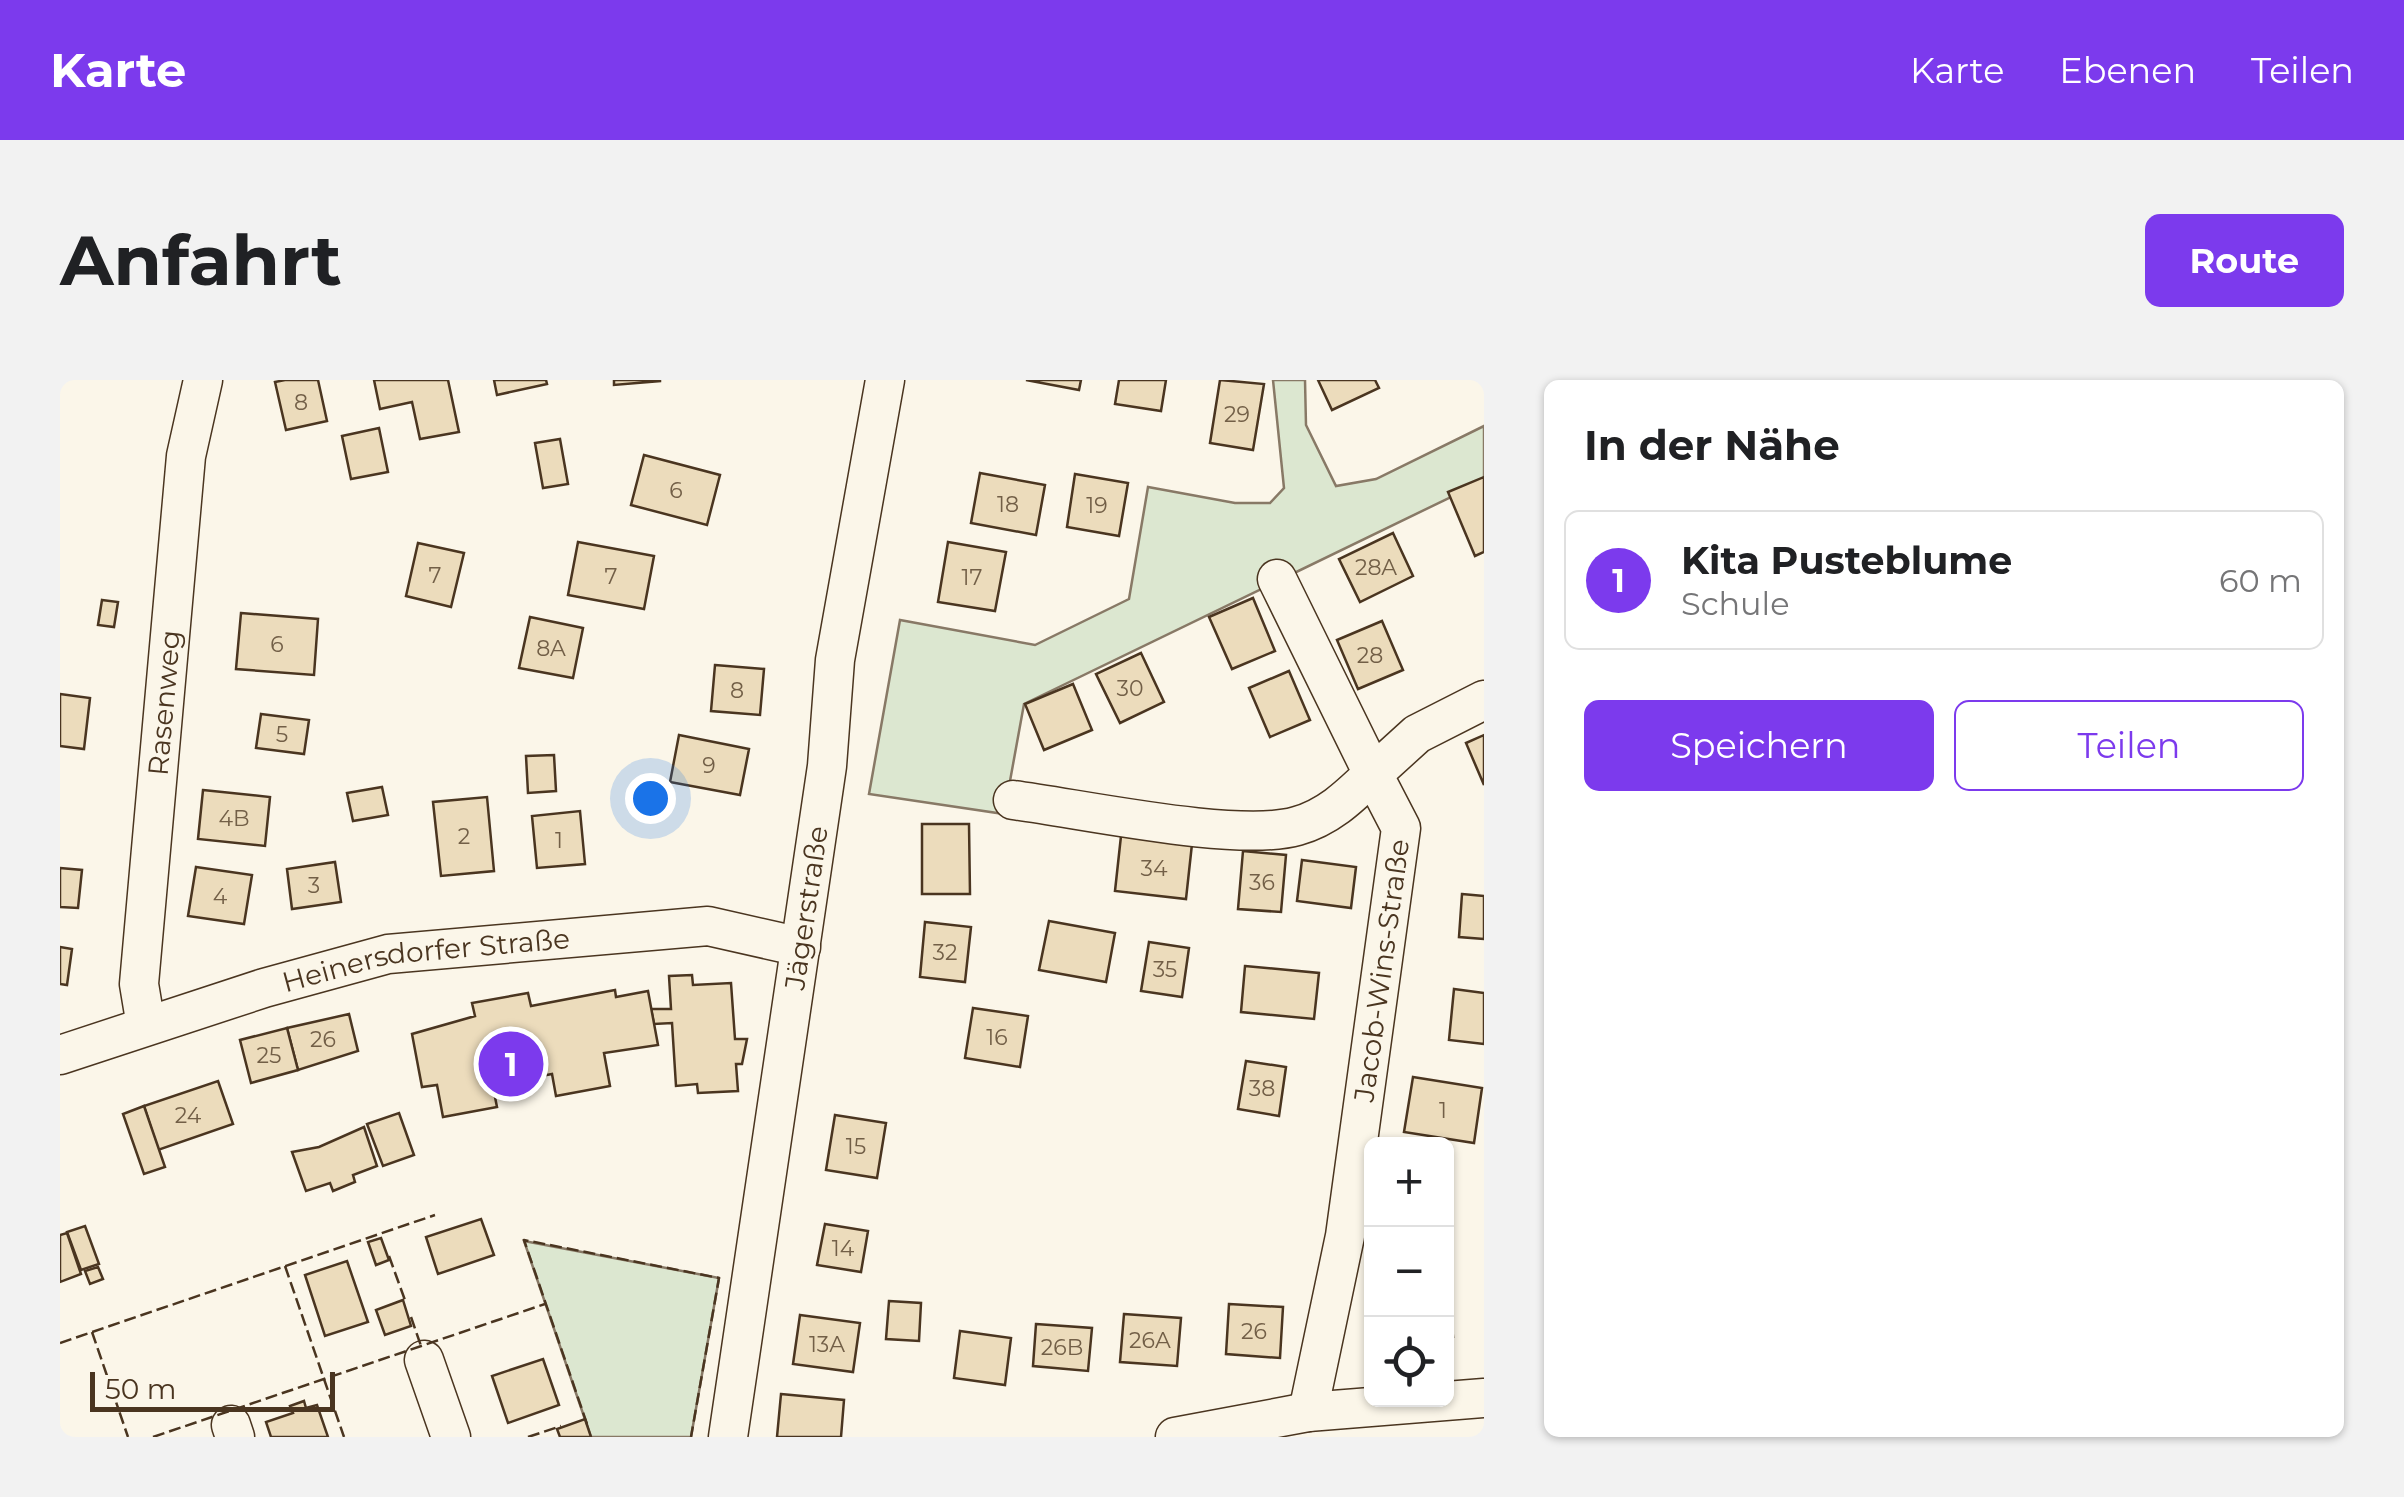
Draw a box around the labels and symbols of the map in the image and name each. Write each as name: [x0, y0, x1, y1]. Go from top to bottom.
house number: 8: [294, 389, 308, 416]
house number: 29: [1224, 401, 1250, 428]
house number: 6: [669, 477, 683, 504]
house number: 18: [997, 491, 1019, 518]
house number: 19: [1086, 492, 1108, 519]
house number: 28A: [1355, 554, 1397, 581]
house number: 7: [429, 562, 442, 589]
house number: 7: [605, 563, 618, 590]
house number: 17: [962, 564, 982, 591]
street label: Rasenweg: [141, 628, 187, 777]
house number: 6: [270, 631, 284, 658]
house number: 8A: [536, 635, 566, 662]
house number: 28: [1357, 642, 1383, 669]
house number: 30: [1117, 675, 1143, 702]
house number: 8: [730, 677, 744, 704]
house number: 5: [276, 721, 288, 748]
house number: 9: [702, 752, 716, 779]
your location: [625, 773, 676, 824]
house number: 4B: [218, 805, 250, 832]
house number: 2: [458, 823, 470, 850]
street label: Jägerstraße: [777, 824, 835, 993]
house number: 1: [555, 827, 563, 854]
street label: Jacob-Wins-Straße: [1346, 837, 1416, 1105]
house number: 34: [1141, 855, 1168, 882]
house number: 36: [1249, 869, 1275, 896]
house number: 3: [308, 872, 320, 899]
house number: 4: [213, 883, 228, 910]
street label: Heinersdorfer Straße: [278, 921, 571, 999]
house number: 32: [933, 939, 957, 966]
house number: 35: [1153, 956, 1177, 983]
house number: 16: [986, 1024, 1008, 1051]
house number: 26: [310, 1026, 336, 1053]
pin: 1: [478, 1026, 544, 1102]
house number: 25: [257, 1042, 281, 1069]
house number: 38: [1249, 1075, 1275, 1102]
house number: 1: [1439, 1097, 1447, 1124]
house number: 24: [175, 1102, 202, 1129]
house number: 15: [846, 1133, 866, 1160]
house number: 14: [832, 1235, 855, 1262]
house number: 26: [1241, 1318, 1267, 1345]
house number: 26A: [1129, 1327, 1171, 1354]
house number: 13A: [809, 1331, 845, 1358]
house number: 26B: [1041, 1334, 1083, 1361]
scale bar: [90, 1367, 335, 1412]

